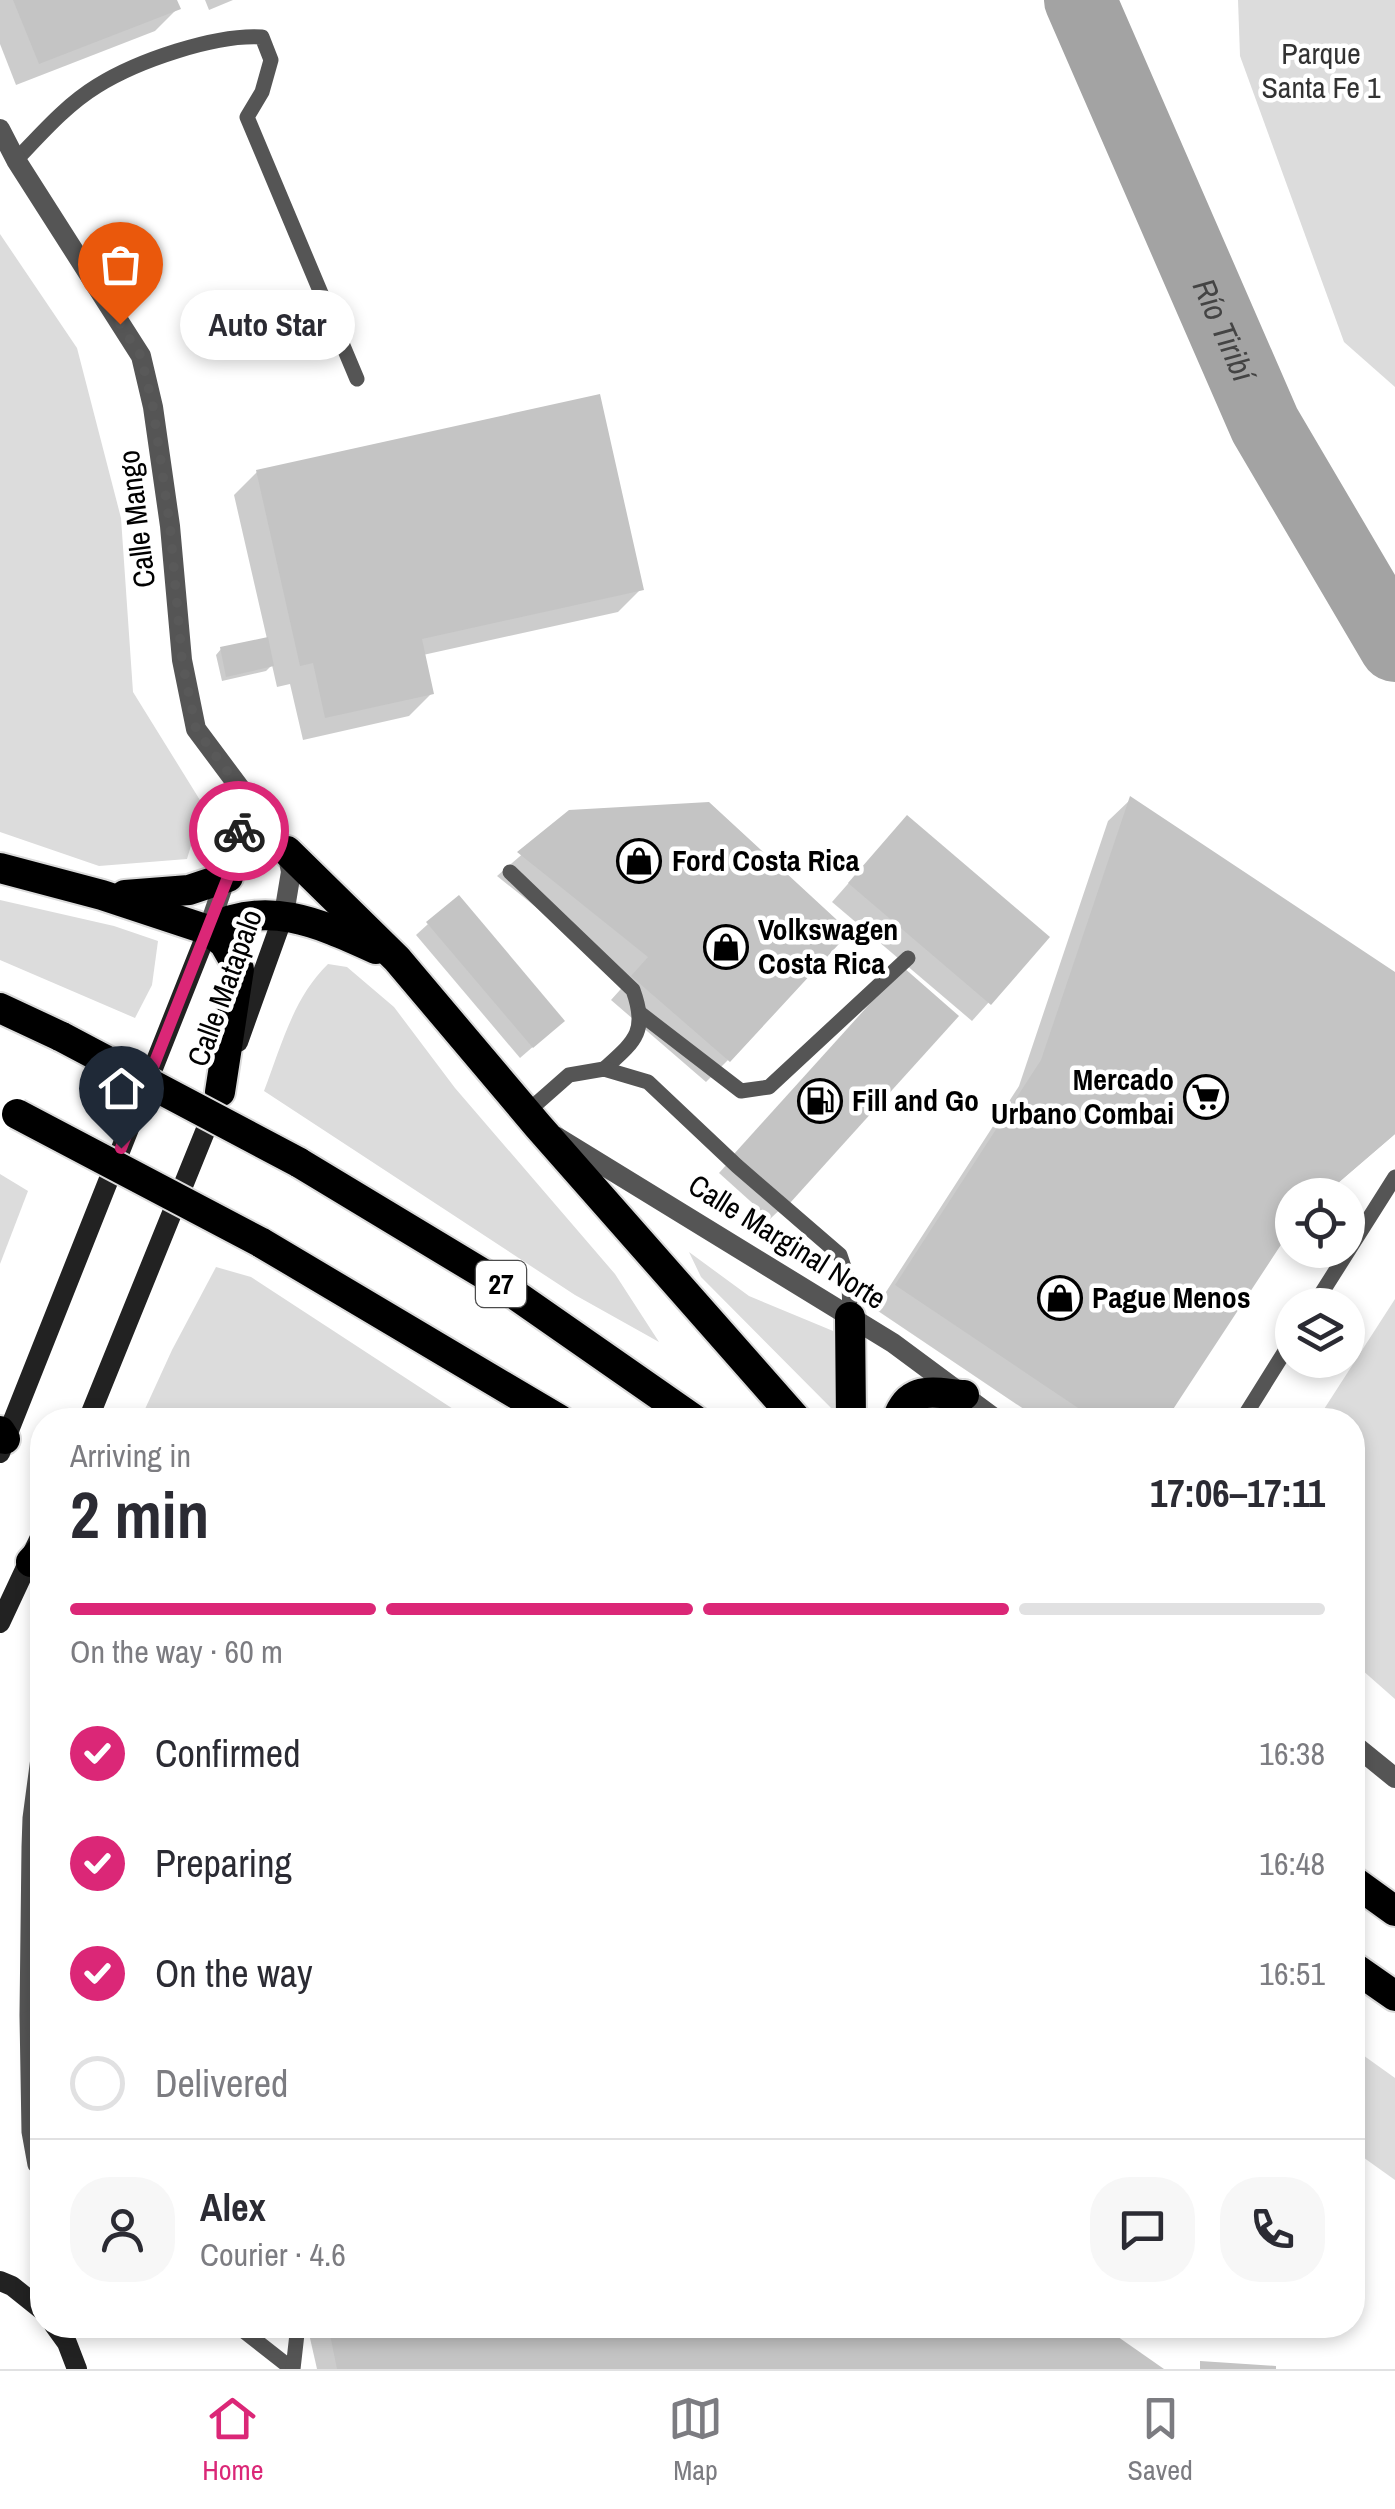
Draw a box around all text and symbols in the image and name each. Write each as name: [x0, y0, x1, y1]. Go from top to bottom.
park label: Parque Santa Fe 1: [1261, 33, 1381, 107]
pin: [78, 222, 163, 325]
icon: bag: [93, 237, 148, 292]
water label: Río Tiribí: [1183, 272, 1266, 390]
callout: Auto Star: [180, 289, 355, 359]
text: Auto Star: [208, 303, 327, 346]
street label: Calle Mango: [108, 448, 164, 590]
courier: [189, 781, 289, 881]
icon: bike: [212, 804, 267, 859]
shop icon: Ford Costa Rica: [616, 838, 662, 884]
place label: Ford Costa Rica: [672, 840, 860, 880]
street label: Calle Matapalo: [177, 904, 271, 1072]
place label: Volkswagen Costa Rica: [758, 909, 898, 983]
shop icon: Volkswagen Costa Rica: [703, 924, 749, 970]
pin: [79, 1046, 164, 1149]
place label: Mercado Urbano Combai: [991, 1059, 1174, 1133]
icon: home: [94, 1061, 149, 1116]
supermarket icon: Mercado Urbano Combai: [1183, 1074, 1229, 1120]
fuel station icon: Fill and Go: [797, 1078, 843, 1124]
place label: Fill and Go: [852, 1080, 979, 1120]
street label: Calle Marginal Norte: [681, 1164, 894, 1318]
map controls: [1275, 1178, 1365, 1378]
button: locate: [1275, 1178, 1365, 1268]
road number: 27: [476, 1261, 526, 1307]
shop icon: Pague Menos: [1037, 1275, 1083, 1321]
place label: Pague Menos: [1092, 1277, 1251, 1317]
button: layers: [1275, 1288, 1365, 1378]
text: Arriving in: [70, 1434, 191, 1477]
text: 17:06–17:11: [1150, 1468, 1325, 1519]
text: 2 min: [70, 1471, 209, 1558]
text: On the way · 60 m: [70, 1630, 283, 1673]
icon: check: [70, 1726, 125, 1781]
text: Confirmed: [155, 1728, 300, 1779]
text: 16:38: [1259, 1732, 1325, 1775]
icon: check: [70, 1836, 125, 1891]
text: Preparing: [155, 1838, 292, 1889]
text: 16:48: [1259, 1842, 1325, 1885]
icon: check: [70, 1946, 125, 2001]
text: On the way: [155, 1948, 313, 1999]
text: 16:51: [1259, 1952, 1325, 1995]
text: Delivered: [155, 2058, 288, 2109]
button: person: [70, 2177, 175, 2282]
button: chat: [1090, 2177, 1195, 2282]
button: phone: [1220, 2177, 1325, 2282]
text: Alex: [200, 2182, 266, 2233]
text: Courier · 4.6: [200, 2233, 346, 2276]
tab: Home: [202, 2391, 264, 2489]
tab: Map: [668, 2391, 723, 2489]
tab: Saved: [1128, 2391, 1193, 2489]

